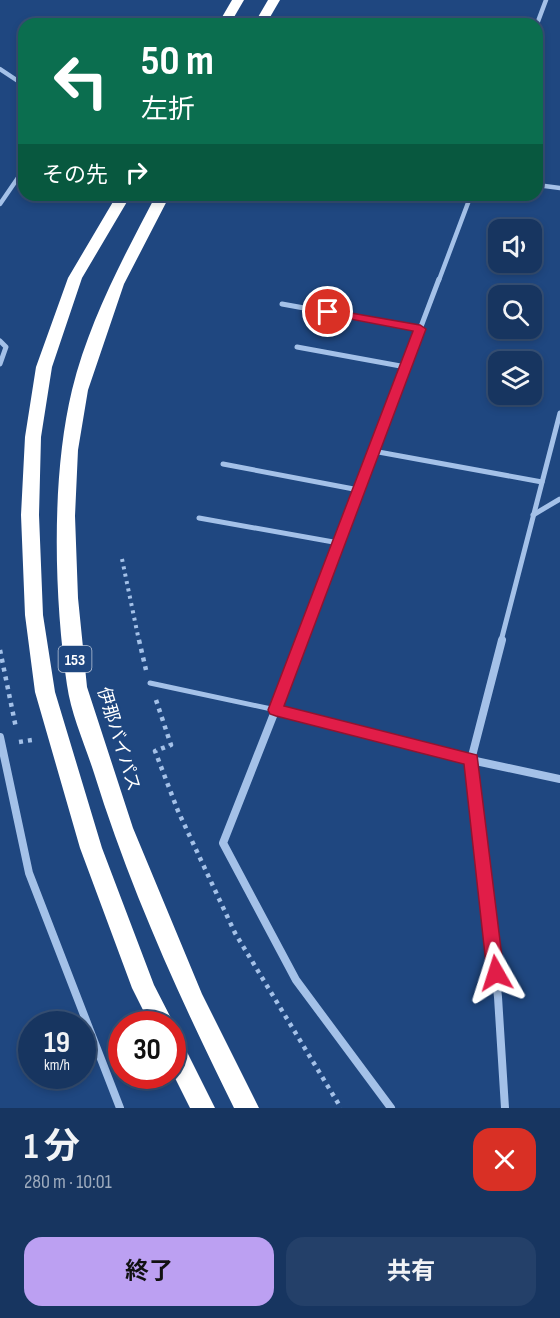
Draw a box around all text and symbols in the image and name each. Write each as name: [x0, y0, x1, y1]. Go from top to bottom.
text: 50 m: [141, 36, 214, 87]
icon: left: [42, 42, 120, 120]
text: 左折: [141, 94, 195, 126]
icon: right: [120, 156, 153, 189]
text: その先: [42, 162, 108, 189]
map controls: [488, 219, 542, 405]
button: sound: [488, 219, 542, 273]
button: search: [488, 285, 542, 339]
pin: [302, 286, 353, 337]
icon: arrive: [311, 295, 344, 328]
button: layers: [488, 351, 542, 405]
road number: 153: [58, 646, 92, 672]
street label: 伊那バイパス: [93, 685, 144, 794]
position arrow: [464, 941, 528, 1005]
speed limit sign: 30: [108, 1011, 186, 1089]
text: 19: [44, 1025, 70, 1061]
text: km/h: [44, 1056, 70, 1075]
text: 1 分: [24, 1126, 80, 1169]
button: close: [473, 1128, 536, 1191]
text: 280 m · 10:01: [24, 1170, 112, 1194]
button: 終了: [24, 1237, 274, 1306]
button: 共有: [286, 1237, 536, 1306]

